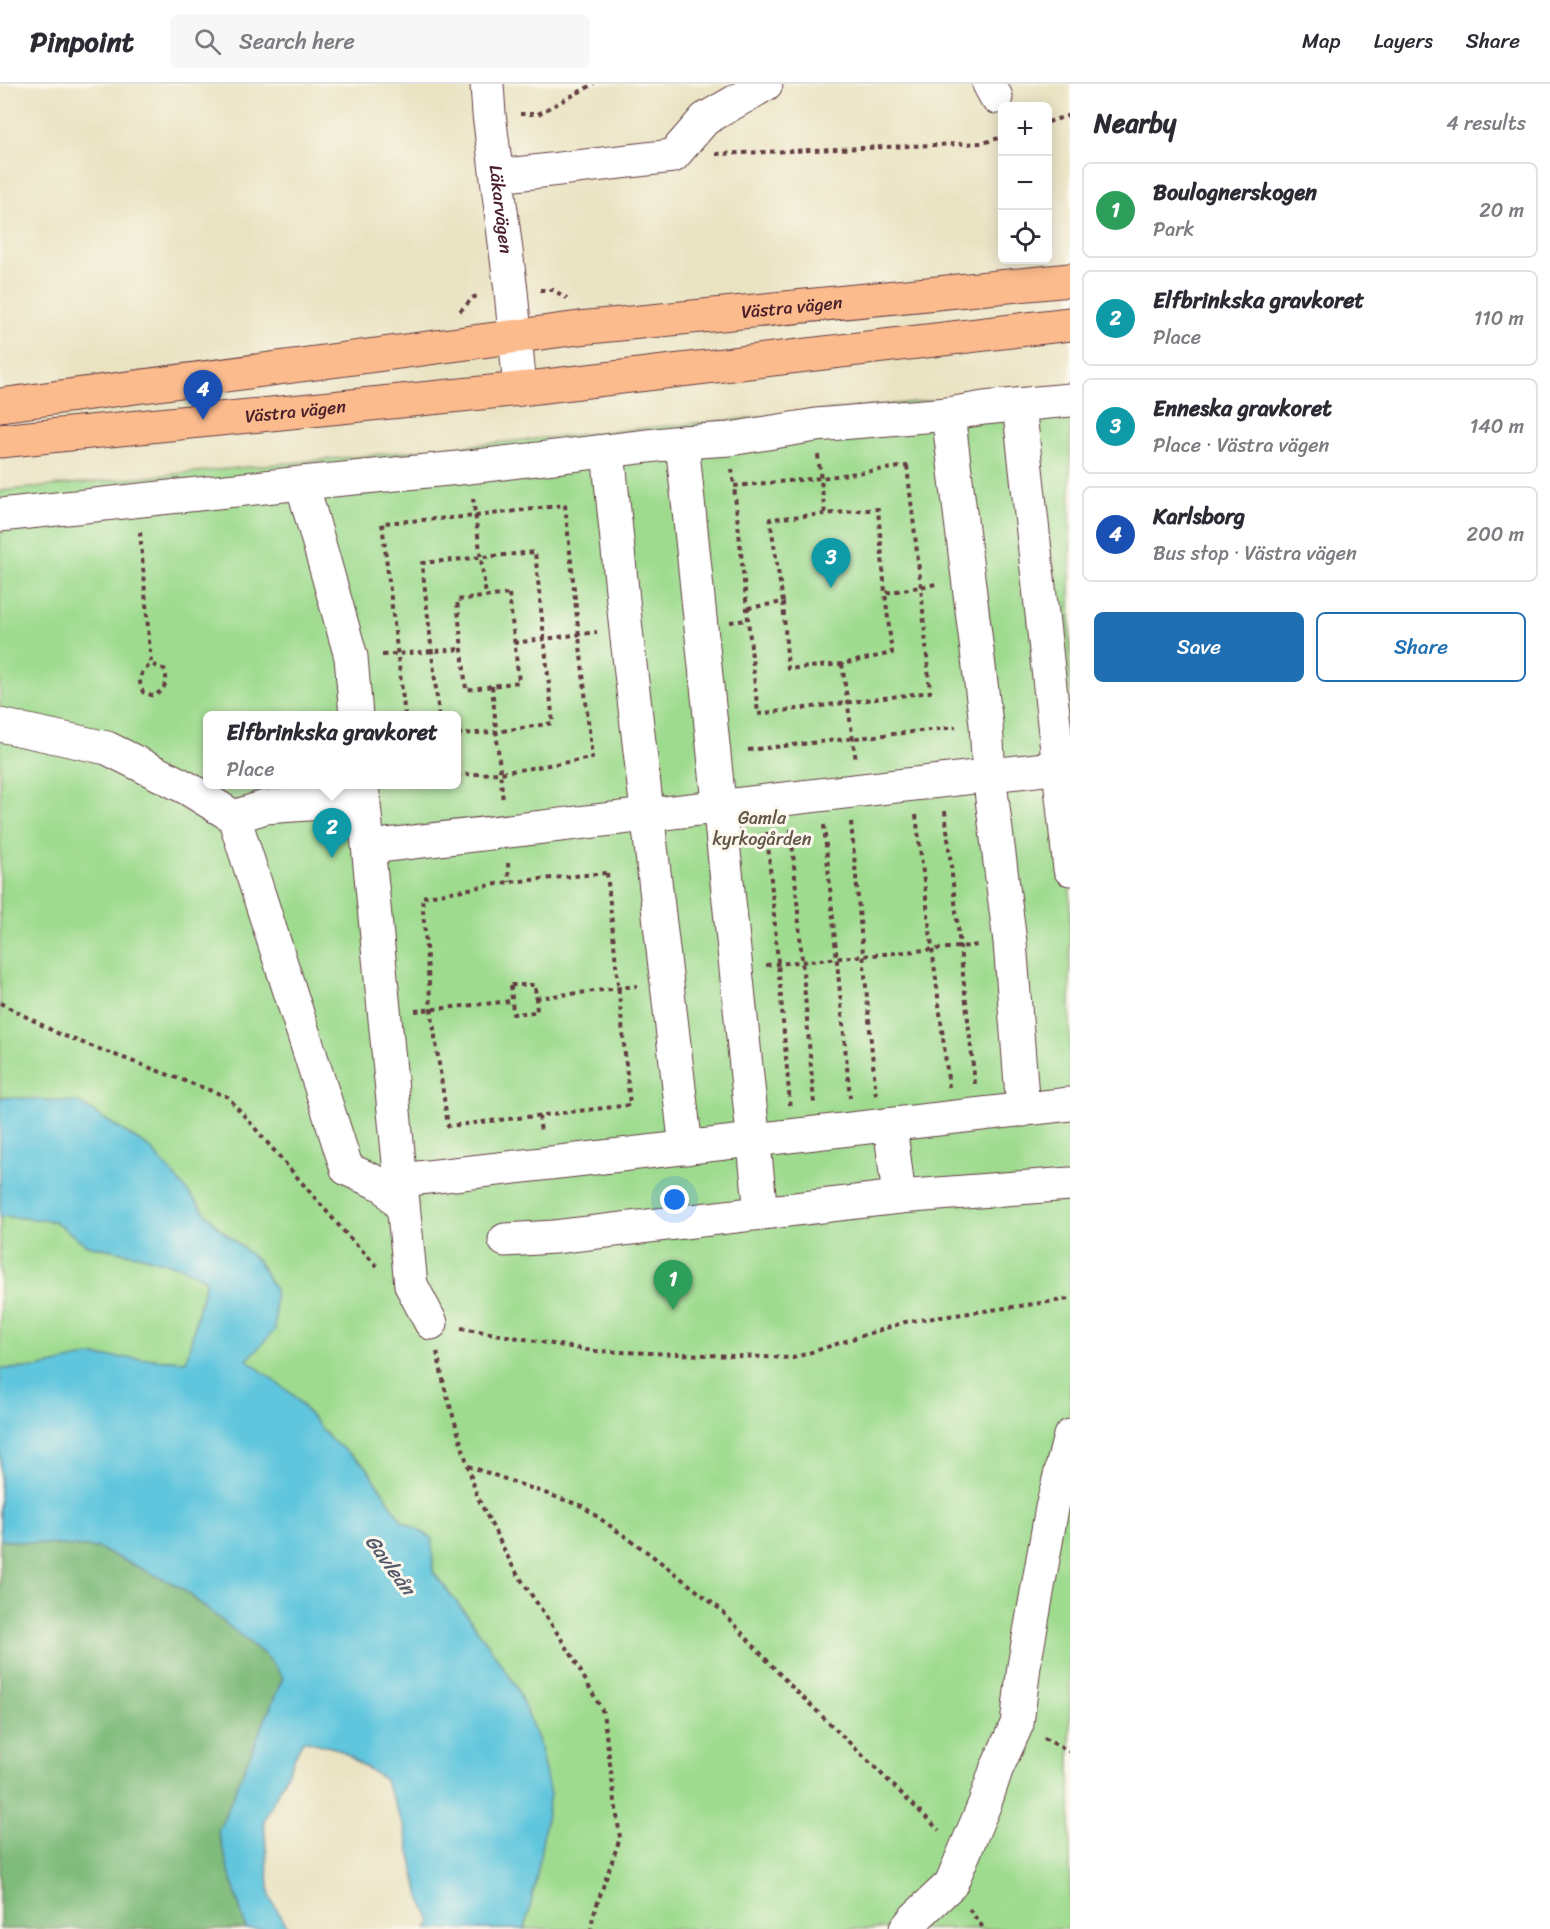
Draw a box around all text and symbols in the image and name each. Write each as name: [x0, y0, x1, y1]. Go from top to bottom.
search box: [170, 14, 590, 68]
text: Pinpoint: [30, 17, 134, 66]
text: Search here: [239, 22, 355, 61]
text: Map: [1302, 22, 1341, 60]
text: Layers: [1374, 22, 1433, 60]
text: Share: [1466, 22, 1520, 60]
icon: search: [191, 25, 224, 58]
text: Nearby: [1094, 100, 1176, 146]
map controls: [998, 102, 1052, 264]
button: +: [998, 102, 1052, 156]
text: 4 results: [1446, 106, 1526, 141]
button: −: [998, 156, 1052, 210]
street label: Läkarvägen: [479, 163, 522, 256]
text: Boulognerskogen: [1153, 173, 1317, 212]
text: 1: [1111, 193, 1120, 228]
text: 20 m: [1479, 193, 1524, 228]
button: locate: [998, 210, 1052, 264]
text: Park: [1153, 212, 1194, 247]
text: Elfbrinkska gravkoret: [1153, 281, 1364, 320]
street label: Västra vägen: [740, 286, 844, 328]
text: 2: [1110, 301, 1121, 336]
text: 110 m: [1474, 301, 1524, 336]
text: Place: [1153, 320, 1201, 355]
pin: 4: [184, 370, 222, 420]
text: Enneska gravkoret: [1153, 389, 1332, 428]
street label: Västra vägen: [244, 390, 348, 432]
text: 3: [1110, 409, 1121, 444]
text: 140 m: [1470, 409, 1524, 444]
text: Place · Västra vägen: [1153, 428, 1329, 463]
text: Karlsborg: [1153, 497, 1245, 536]
text: 4: [1109, 517, 1122, 552]
text: 200 m: [1467, 517, 1524, 552]
text: Bus stop · Västra vägen: [1153, 536, 1357, 571]
pin: 3: [812, 538, 850, 588]
button: Save: [1094, 612, 1304, 682]
button: Share: [1316, 612, 1526, 682]
popup: [203, 711, 461, 789]
text: Elfbrinkska gravkoret: [226, 713, 438, 752]
text: Place: [226, 752, 275, 787]
park label: Gamla kyrkogården: [713, 802, 812, 855]
pin: 2: [312, 808, 352, 858]
your location: [660, 1185, 689, 1214]
pin: 1: [654, 1260, 692, 1310]
water label: Gavleån: [356, 1527, 426, 1605]

